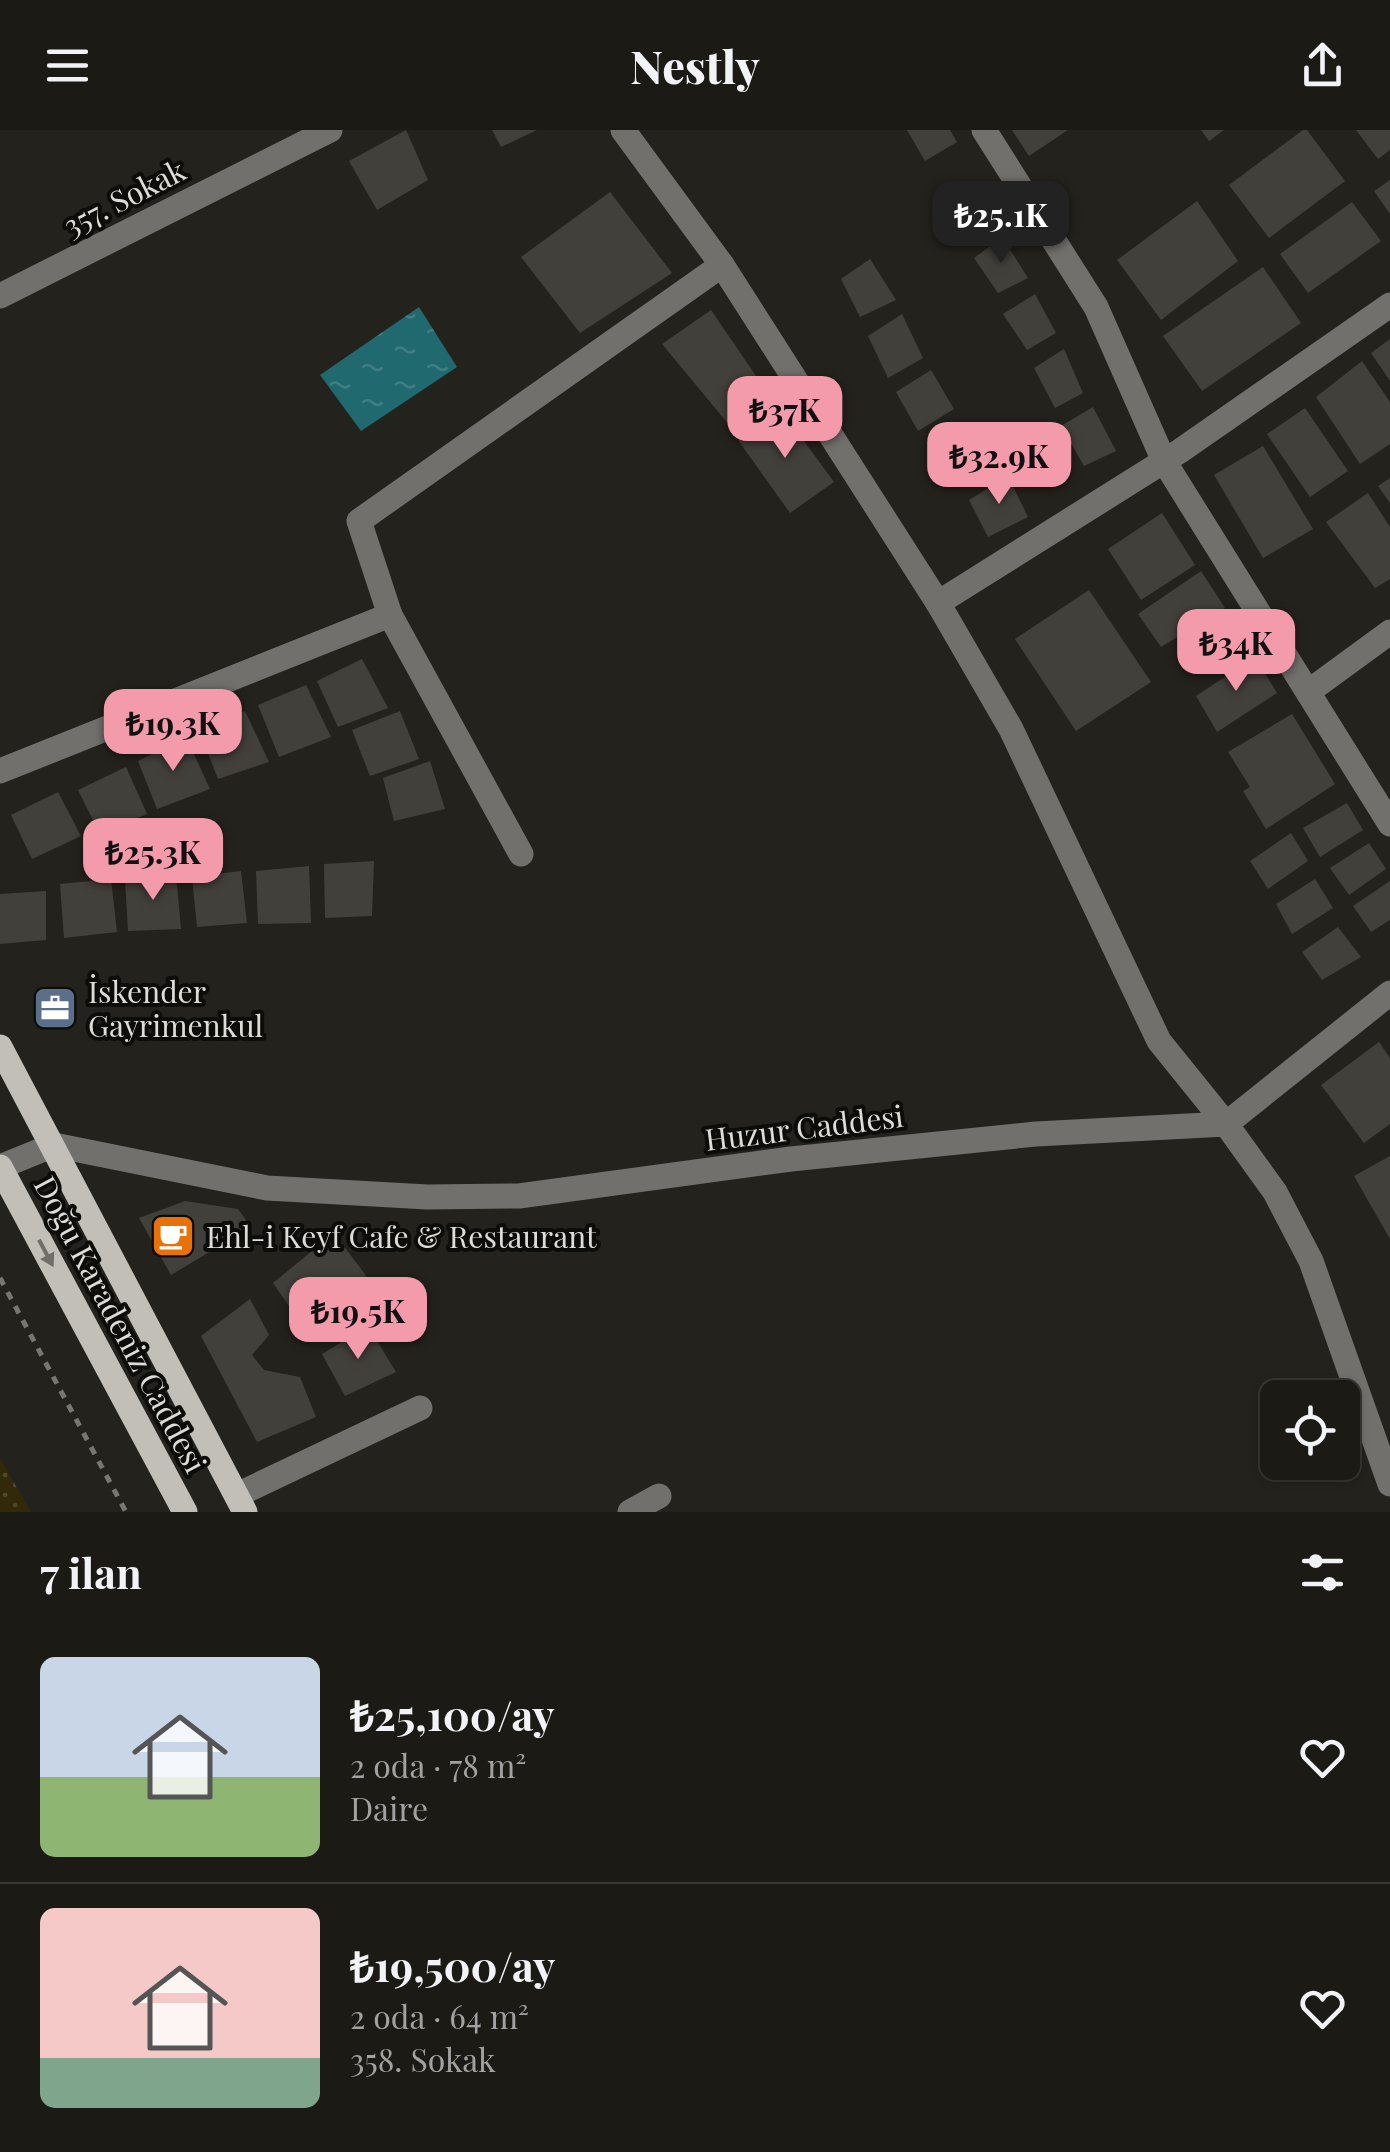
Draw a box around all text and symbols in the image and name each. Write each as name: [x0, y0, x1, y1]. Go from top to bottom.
text: Nestly: [630, 35, 760, 95]
icon: menu: [40, 38, 95, 93]
icon: share: [1295, 38, 1350, 93]
street label: 357. Sokak: [56, 149, 192, 245]
pin: ₺25.1K: [920, 181, 1082, 266]
text: ₺25.1K: [954, 192, 1048, 235]
pin: ₺37K: [726, 376, 844, 461]
text: ₺37K: [749, 387, 821, 430]
pin: ₺32.9K: [918, 422, 1080, 507]
text: ₺32.9K: [949, 433, 1049, 476]
pin: ₺34K: [1177, 609, 1295, 694]
text: ₺34K: [1199, 620, 1273, 663]
pin: ₺19.3K: [92, 689, 254, 774]
text: ₺19.3K: [126, 700, 220, 743]
pin: ₺25.3K: [72, 818, 234, 903]
text: ₺25.3K: [105, 829, 201, 872]
place label: İskender Gayrimenkul: [88, 971, 263, 1045]
office icon: İskender Gayrimenkul: [32, 985, 78, 1031]
street label: Huzur Caddesi: [703, 1095, 906, 1159]
street label: Doğu Karadeniz Caddesi: [26, 1169, 216, 1480]
cafe icon: Ehl-i Keyf Cafe & Restaurant: [150, 1213, 196, 1259]
place label: Ehl-i Keyf Cafe & Restaurant: [206, 1216, 597, 1256]
one-way arrow: [37, 1239, 54, 1268]
pin: ₺19.5K: [277, 1277, 439, 1362]
text: ₺19.5K: [311, 1288, 405, 1331]
map controls: [1260, 1380, 1360, 1480]
button: locate: [1260, 1380, 1360, 1480]
text: 7 ilan: [40, 1544, 142, 1600]
icon: filters: [1295, 1545, 1350, 1600]
text: ₺25,100/ay: [350, 1686, 555, 1742]
icon: home: [120, 1697, 240, 1817]
icon: heart: [1295, 1730, 1350, 1785]
text: 2 oda · 78 m²: [350, 1743, 526, 1786]
text: Daire: [350, 1786, 428, 1829]
text: ₺19,500/ay: [350, 1937, 555, 1993]
icon: home: [120, 1948, 240, 2068]
icon: heart: [1295, 1981, 1350, 2036]
text: 2 oda · 64 m²: [350, 1994, 529, 2037]
text: 358. Sokak: [350, 2037, 496, 2080]

